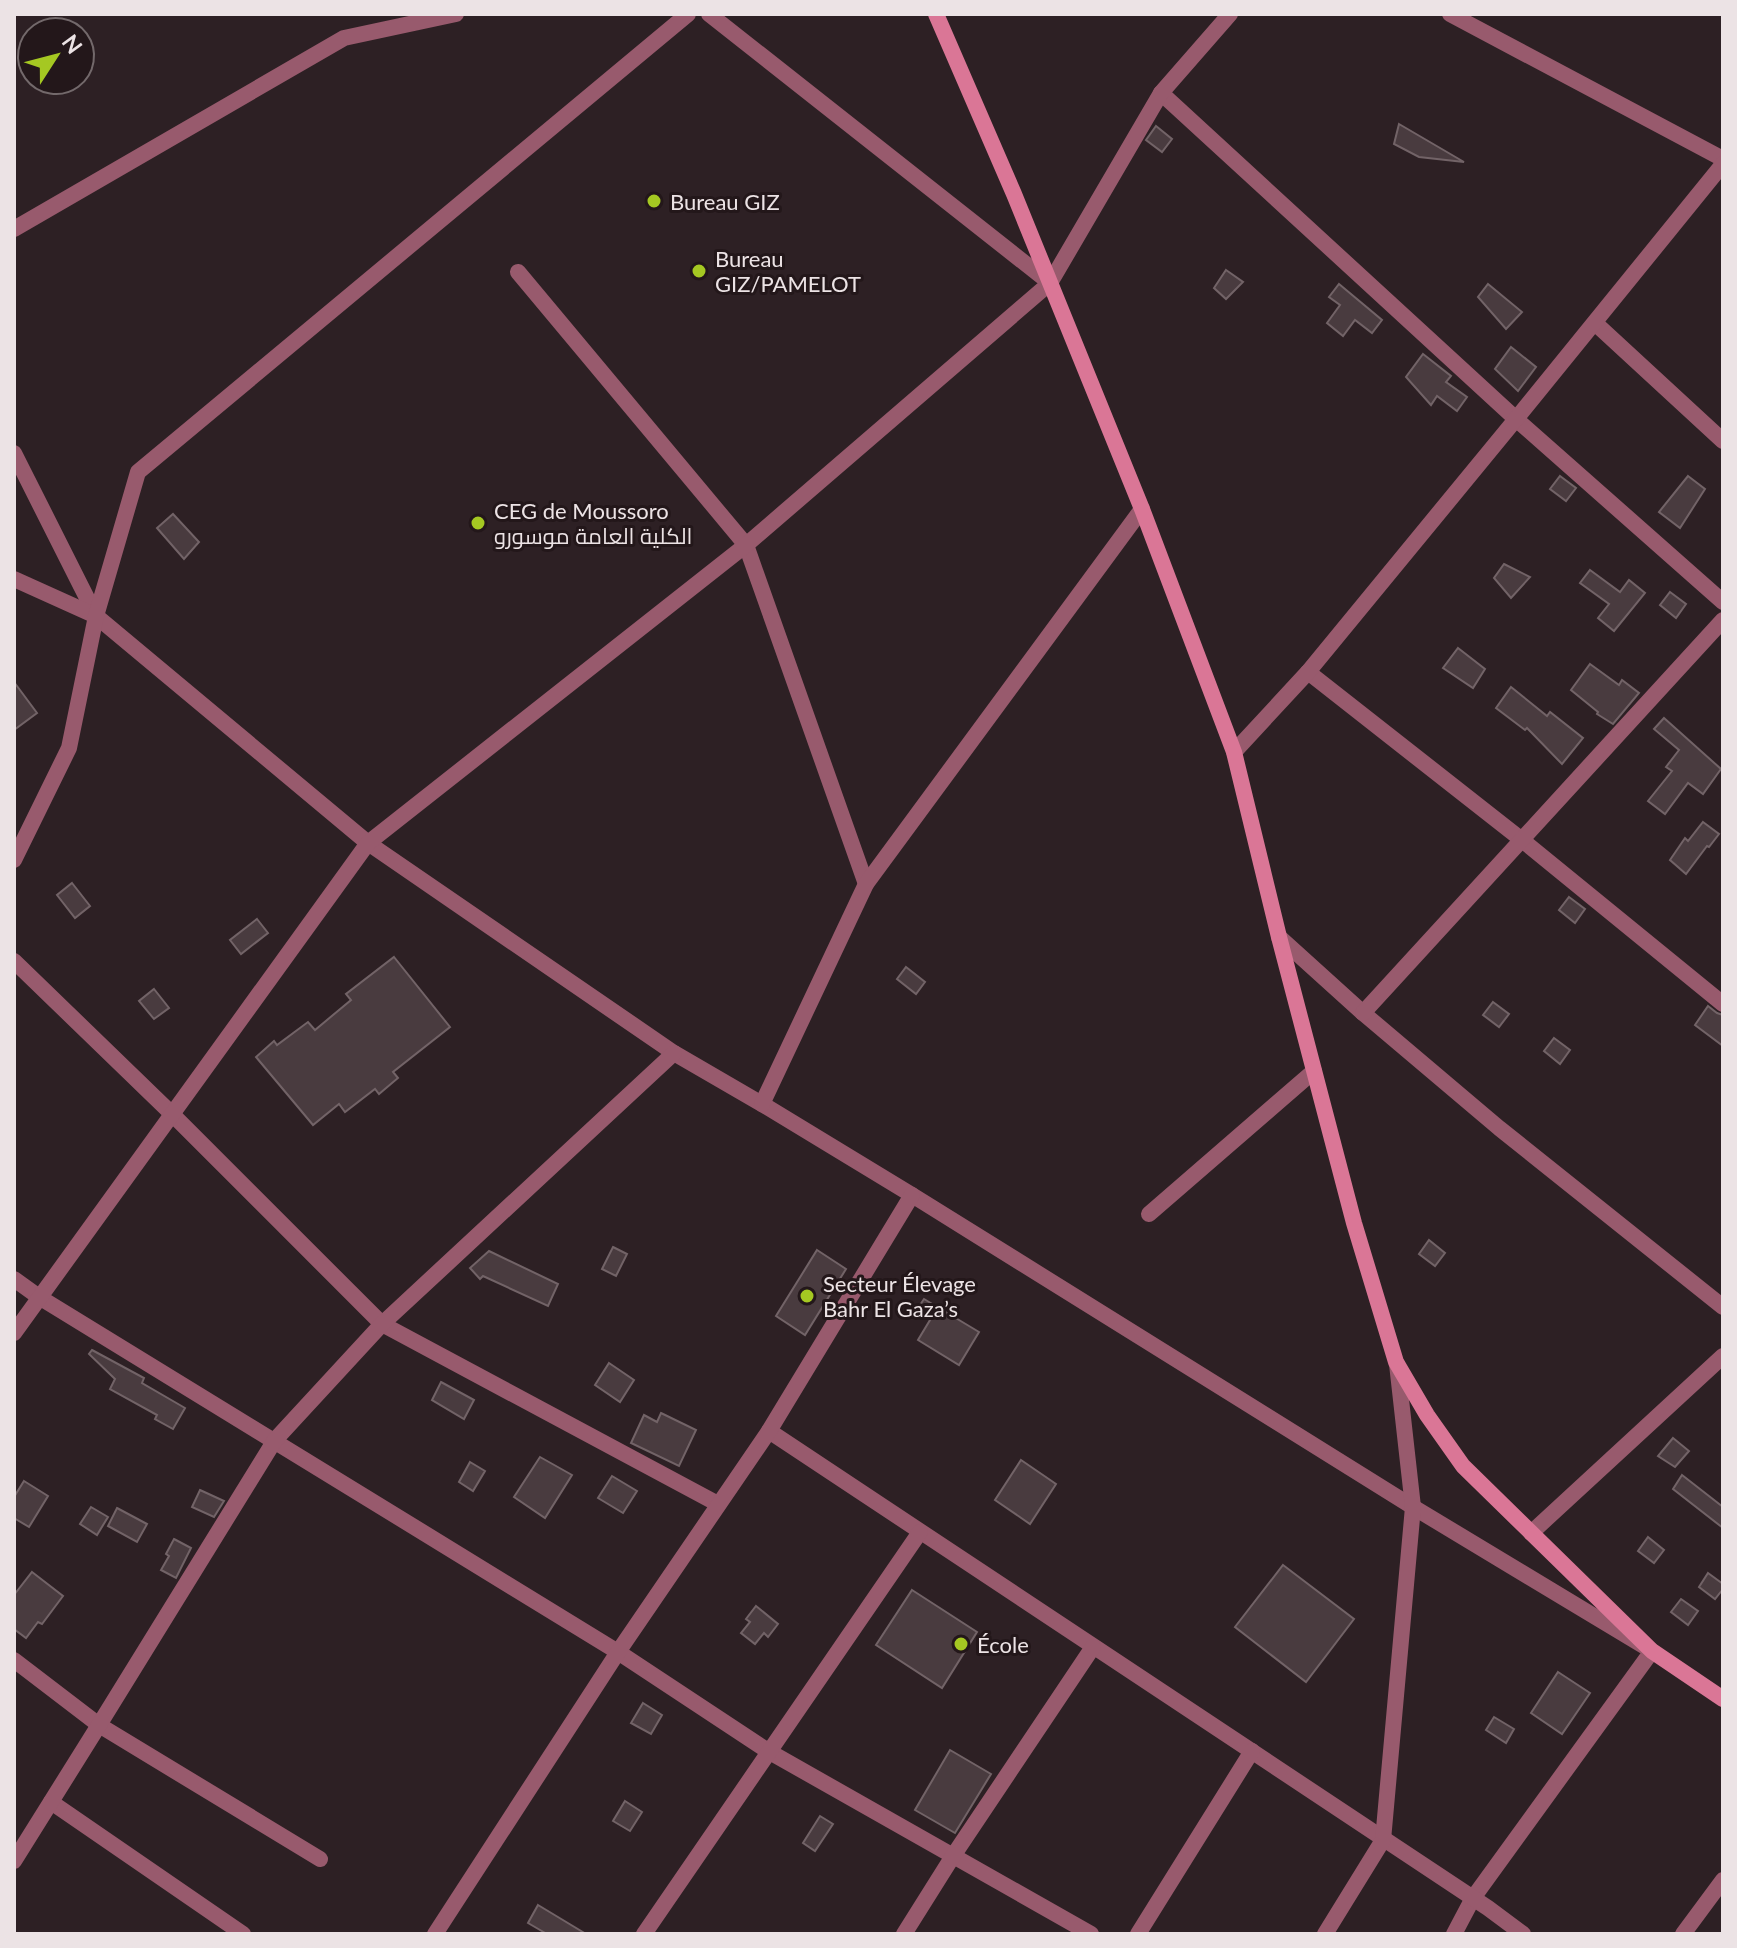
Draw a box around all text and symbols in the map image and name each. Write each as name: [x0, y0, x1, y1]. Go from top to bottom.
north arrow: [16, 16, 96, 96]
text: N: [57, 29, 88, 59]
place label: Bureau GIZ: [670, 188, 780, 215]
marker: Bureau GIZ: [645, 192, 663, 210]
place label: Bureau GIZ/PAMELOT: [715, 245, 861, 297]
marker: Bureau GIZ/PAMELOT: [690, 262, 708, 280]
place label: CEG de Moussoro الكلية العامة موسورو: [494, 497, 692, 549]
marker: CEG de Moussoro الكلية العامة موسورو: [469, 514, 487, 532]
place label: Secteur Élevage Bahr El Gaza’s: [823, 1270, 976, 1322]
marker: Secteur Élevage Bahr El Gaza’s: [798, 1287, 816, 1305]
place label: École: [977, 1631, 1029, 1658]
marker: École: [952, 1635, 970, 1653]

